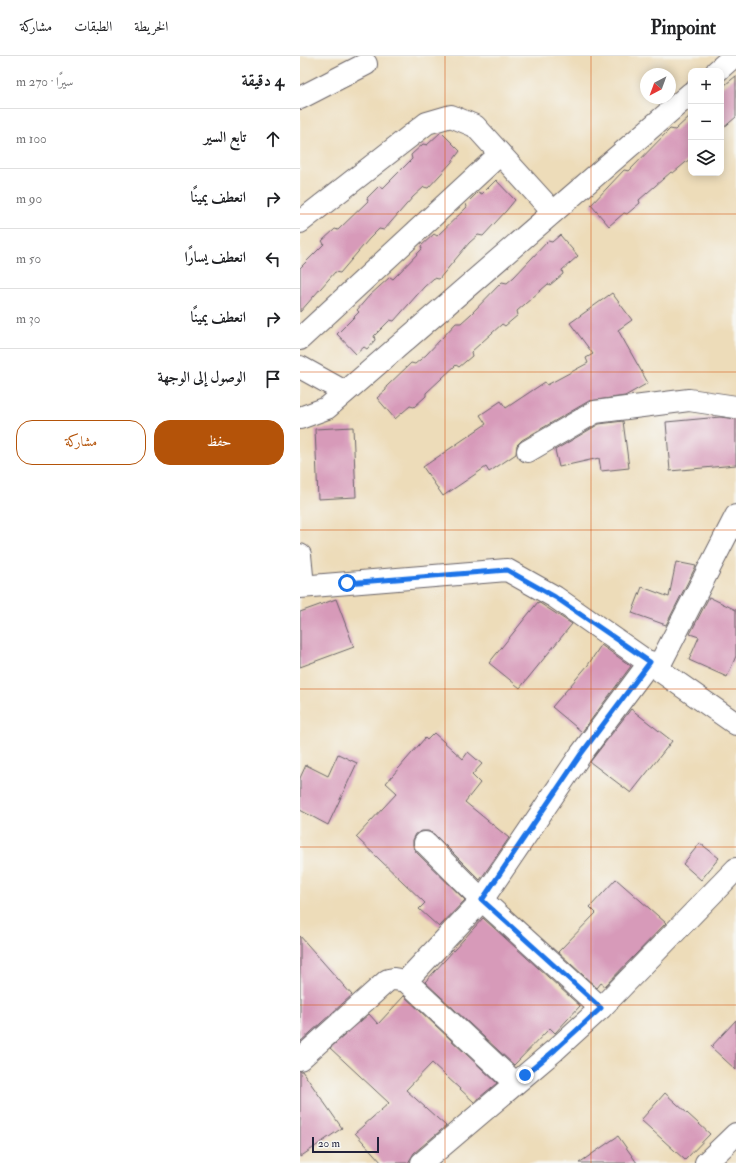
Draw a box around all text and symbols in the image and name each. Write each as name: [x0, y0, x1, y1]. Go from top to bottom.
text: Pinpoint: [651, 16, 716, 40]
text: مشاركة: [20, 18, 52, 35]
text: الطبقات: [74, 18, 112, 35]
text: الخريطة: [134, 18, 168, 35]
north arrow: [640, 68, 676, 104]
map controls: [688, 68, 724, 176]
button: +: [688, 68, 724, 104]
text: 4 دقيقة: [242, 70, 284, 91]
text: سيرًا · 270 m: [16, 74, 73, 90]
button: −: [688, 104, 724, 140]
text: تابع السير: [204, 128, 246, 147]
icon: ahead: [262, 128, 284, 150]
text: 100 m: [16, 131, 47, 147]
button: layers: [688, 140, 724, 176]
text: انعطف يمينًا: [191, 188, 246, 207]
icon: right: [262, 188, 284, 210]
text: 90 m: [16, 191, 42, 207]
text: انعطف يسارًا: [185, 248, 246, 267]
icon: left: [262, 248, 284, 270]
text: 50 m: [16, 251, 41, 267]
text: انعطف يمينًا: [191, 308, 246, 327]
icon: right: [262, 308, 284, 330]
text: 30 m: [16, 311, 41, 327]
text: الوصول إلى الوجهة: [158, 368, 246, 387]
icon: arrive: [262, 368, 284, 390]
button: مشاركة: [16, 420, 146, 465]
button: حفظ: [154, 420, 284, 465]
route start: [338, 574, 356, 592]
route end: [516, 1066, 534, 1084]
scale bar: [312, 1135, 379, 1154]
text: 20 m: [318, 1137, 340, 1150]

